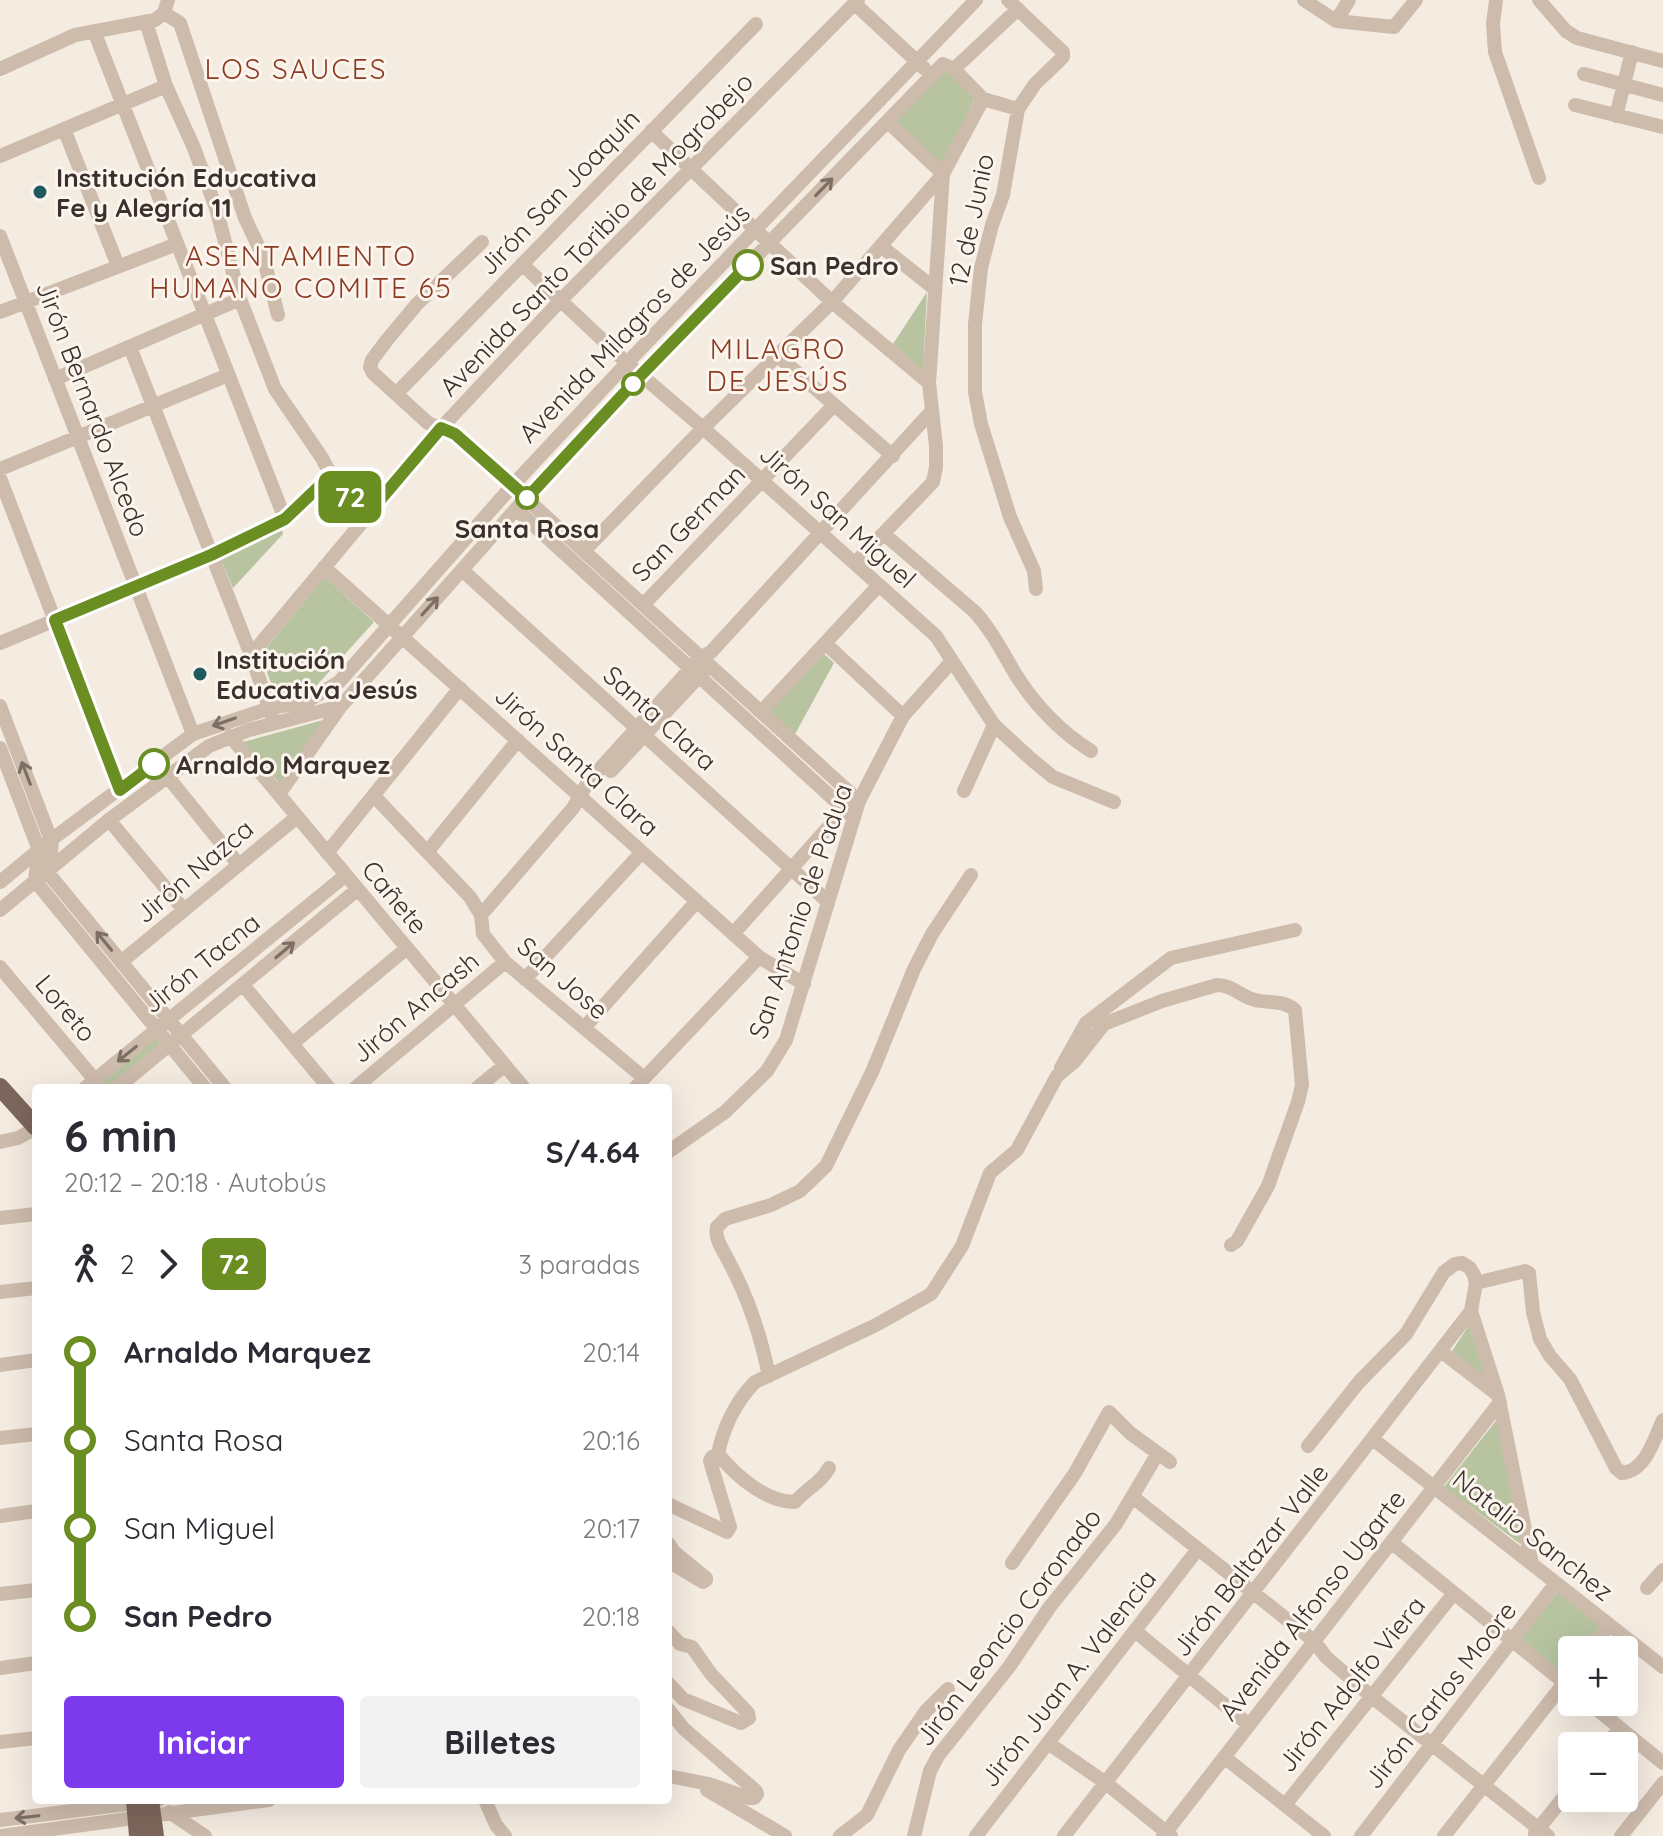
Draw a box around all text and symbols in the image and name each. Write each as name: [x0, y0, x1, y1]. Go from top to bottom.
district label: LOS SAUCES: [205, 51, 387, 86]
street label: Avenida Santo Toribio de Mogrobejo: [432, 65, 760, 403]
street label: Jirón San Joaquín: [471, 102, 647, 282]
street label: 12 de Junio: [941, 151, 1001, 289]
place label: Institución Educativa Fe y Alegría 11: [56, 161, 317, 224]
one-way arrow: [815, 177, 834, 197]
marker: Institución Educativa Fe y Alegría 11: [31, 183, 49, 201]
street label: Avenida Milagros de Jesús: [511, 197, 757, 449]
district label: ASENTAMIENTO HUMANO COMITE 65: [149, 238, 453, 305]
place label: San Pedro: [770, 249, 899, 282]
marker: San Pedro: [733, 250, 763, 280]
street label: Jirón Bernardo Alcedo: [29, 277, 157, 541]
district label: MILAGRO DE JESÚS: [707, 331, 849, 398]
unlabelled marker: [622, 373, 644, 395]
street label: Jirón San Miguel: [753, 437, 923, 595]
street label: San German: [624, 458, 752, 588]
line badge: 72: [314, 471, 386, 523]
text: 72: [334, 479, 366, 514]
marker: Santa Rosa: [516, 487, 538, 509]
place label: Santa Rosa: [455, 512, 599, 545]
one-way arrow: [420, 596, 438, 616]
place label: Institución Educativa Jesús: [216, 643, 418, 706]
street label: Santa Clara: [596, 658, 724, 778]
marker: Institución Educativa Jesús: [191, 665, 209, 683]
street label: Jirón Santa Clara: [488, 679, 666, 843]
one-way arrow: [211, 715, 237, 730]
place label: Arnaldo Marquez: [176, 748, 391, 781]
marker: Arnaldo Marquez: [139, 749, 169, 779]
one-way arrow: [18, 761, 32, 786]
street label: San Antonio de Padua: [741, 779, 859, 1043]
street label: Jirón Nazca: [128, 812, 260, 930]
street label: Cañete: [355, 854, 435, 940]
street label: Jirón Tacna: [136, 906, 266, 1020]
street label: San Jose: [511, 929, 615, 1027]
one-way arrow: [95, 931, 113, 952]
one-way arrow: [274, 941, 295, 959]
street label: Jirón Ancash: [345, 944, 485, 1070]
street label: Loreto: [28, 967, 104, 1049]
one-way arrow: [117, 1045, 138, 1063]
text: 6 min: [64, 1108, 178, 1163]
text: S/4.64: [546, 1133, 640, 1171]
text: 20:12 – 20:18 · Autobús: [64, 1166, 326, 1199]
icon: walk: [64, 1242, 108, 1286]
icon: forward: [146, 1242, 190, 1286]
text: 72: [218, 1246, 250, 1281]
text: 2: [120, 1248, 134, 1281]
text: 3 paradas: [519, 1248, 640, 1281]
text: Arnaldo Marquez: [124, 1333, 371, 1371]
text: 20:14: [582, 1336, 640, 1369]
text: Santa Rosa: [124, 1421, 283, 1459]
text: 20:16: [582, 1424, 640, 1457]
street label: Jirón Baltazar Valle: [1164, 1457, 1336, 1663]
street label: Natalio Sanchez: [1446, 1462, 1620, 1608]
street label: Avenida Alfonso Ugarte: [1211, 1483, 1413, 1727]
street label: Jirón Leoncio Coronado: [908, 1501, 1108, 1753]
text: San Miguel: [124, 1509, 275, 1547]
text: 20:17: [582, 1512, 640, 1545]
street label: Jirón Juan A. Valencia: [973, 1562, 1163, 1794]
street label: Jirón Adolfo Viera: [1270, 1589, 1432, 1779]
street label: Jirón Carlos Moore: [1357, 1595, 1523, 1795]
text: San Pedro: [124, 1597, 272, 1635]
text: 20:18: [582, 1600, 640, 1633]
map controls: [1558, 1636, 1638, 1812]
button: +: [1558, 1636, 1638, 1716]
button: Iniciar: [64, 1696, 344, 1788]
button: Billetes: [360, 1696, 640, 1788]
button: −: [1558, 1732, 1638, 1812]
one-way arrow: [14, 1810, 40, 1825]

